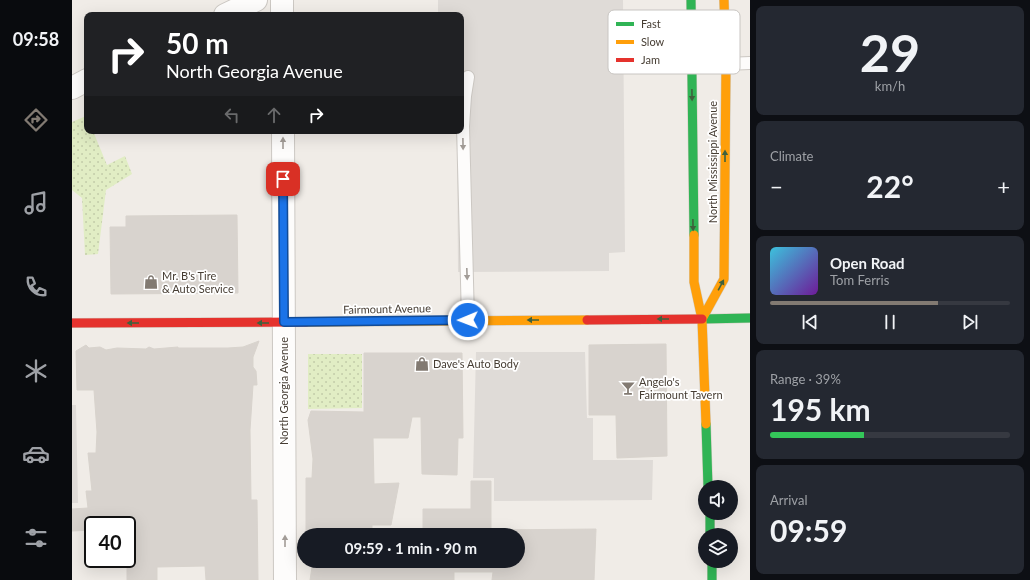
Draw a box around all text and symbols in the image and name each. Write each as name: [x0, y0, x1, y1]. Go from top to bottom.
legend: [608, 10, 740, 74]
text: Fast: [641, 17, 661, 30]
text: 29: [860, 21, 920, 83]
text: 50 m: [166, 26, 229, 60]
text: 09:58: [13, 28, 59, 50]
icon: right: [100, 28, 152, 80]
text: Slow: [641, 35, 665, 48]
text: Jam: [641, 53, 660, 66]
text: North Georgia Avenue: [166, 60, 343, 82]
text: km/h: [875, 78, 905, 94]
one-way arrow: [689, 89, 695, 102]
street label: North Mississippi Avenue: [706, 101, 719, 223]
icon: left: [221, 104, 243, 126]
icon: ahead: [263, 104, 285, 126]
icon: right: [305, 104, 327, 126]
icon: directions: [22, 106, 50, 134]
one-way arrow: [280, 136, 286, 149]
one-way arrow: [460, 138, 466, 151]
text: Climate: [770, 148, 813, 164]
one-way arrow: [722, 149, 728, 162]
pin: [266, 162, 300, 196]
icon: arrive: [272, 168, 294, 190]
text: 22°: [866, 168, 914, 204]
text: −: [770, 173, 783, 200]
text: +: [997, 173, 1010, 200]
icon: music: [22, 189, 50, 217]
one-way arrow: [690, 219, 696, 232]
text: Open Road: [830, 254, 905, 272]
one-way arrow: [463, 268, 470, 280]
place label: Mr. B's Tire & Auto Service: [162, 269, 234, 295]
text: Tom Ferris: [830, 272, 889, 288]
icon: phone: [22, 273, 50, 301]
shop icon: Mr. B's Tire & Auto Service: [143, 274, 159, 290]
one-way arrow: [718, 279, 724, 291]
position arrow: [447, 299, 489, 341]
street label: Fairmount Avenue: [343, 301, 431, 316]
icon: previous: [799, 311, 821, 333]
icon: pause: [879, 311, 901, 333]
icon: next: [959, 311, 981, 333]
one-way arrow: [656, 316, 669, 322]
one-way arrow: [526, 317, 539, 323]
one-way arrow: [126, 320, 139, 326]
one-way arrow: [256, 320, 269, 326]
street label: North Georgia Avenue: [277, 337, 290, 445]
shop icon: Dave's Auto Body: [414, 356, 430, 372]
icon: climate: [22, 357, 50, 385]
place label: Dave's Auto Body: [433, 357, 519, 370]
text: Range · 39%: [770, 371, 841, 387]
place label: Angelo's Fairmount Tavern: [639, 375, 723, 401]
bar icon: Angelo's Fairmount Tavern: [620, 380, 636, 396]
text: 195 km: [770, 391, 871, 427]
icon: car: [22, 440, 50, 468]
map controls: [698, 480, 738, 568]
button: sound: [698, 480, 738, 520]
text: Arrival: [770, 492, 807, 508]
text: 09:59: [770, 512, 847, 548]
speed limit sign: 40: [84, 516, 136, 568]
icon: filters: [22, 524, 50, 552]
button: layers: [698, 528, 738, 568]
one-way arrow: [282, 534, 288, 547]
text: 09:59 · 1 min · 90 m: [345, 539, 477, 557]

